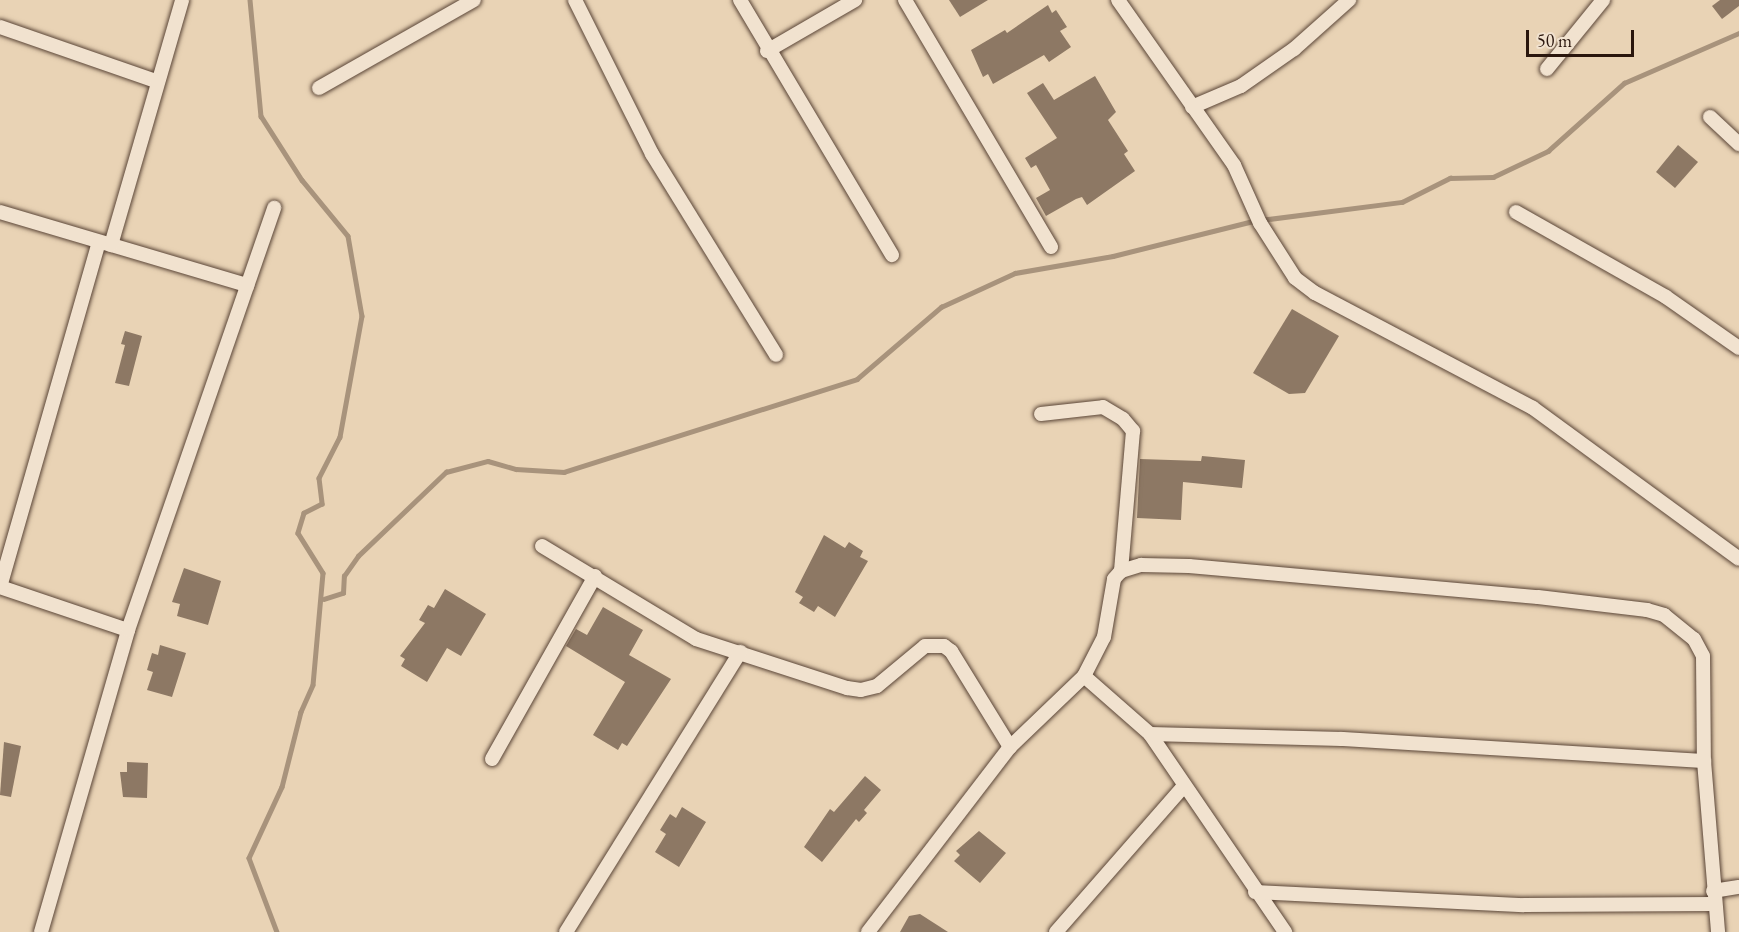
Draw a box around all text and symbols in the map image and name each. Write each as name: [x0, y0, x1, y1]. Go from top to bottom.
scale bar: [1529, 18, 1637, 56]
text: 50 m: [1537, 29, 1572, 52]

